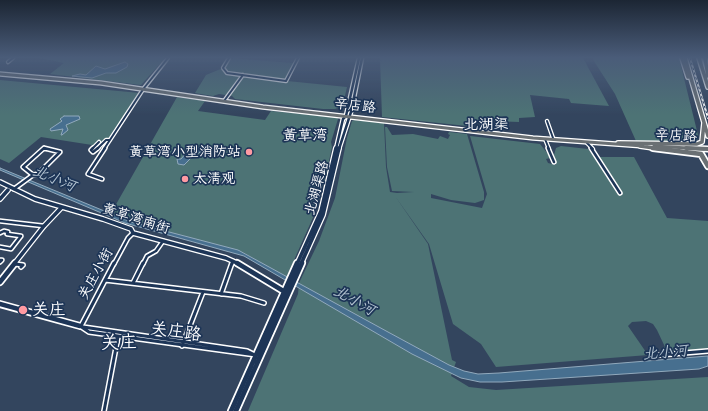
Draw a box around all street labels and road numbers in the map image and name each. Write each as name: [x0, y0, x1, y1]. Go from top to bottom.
street label: 辛店路: [333, 95, 377, 117]
street label: 辛店路: [655, 127, 697, 145]
street label: 北湖渠路: [302, 159, 332, 217]
street label: 黄草湾南街: [100, 200, 172, 238]
street label: 关庄小街: [75, 245, 117, 303]
street label: 关庄路: [149, 318, 203, 346]

